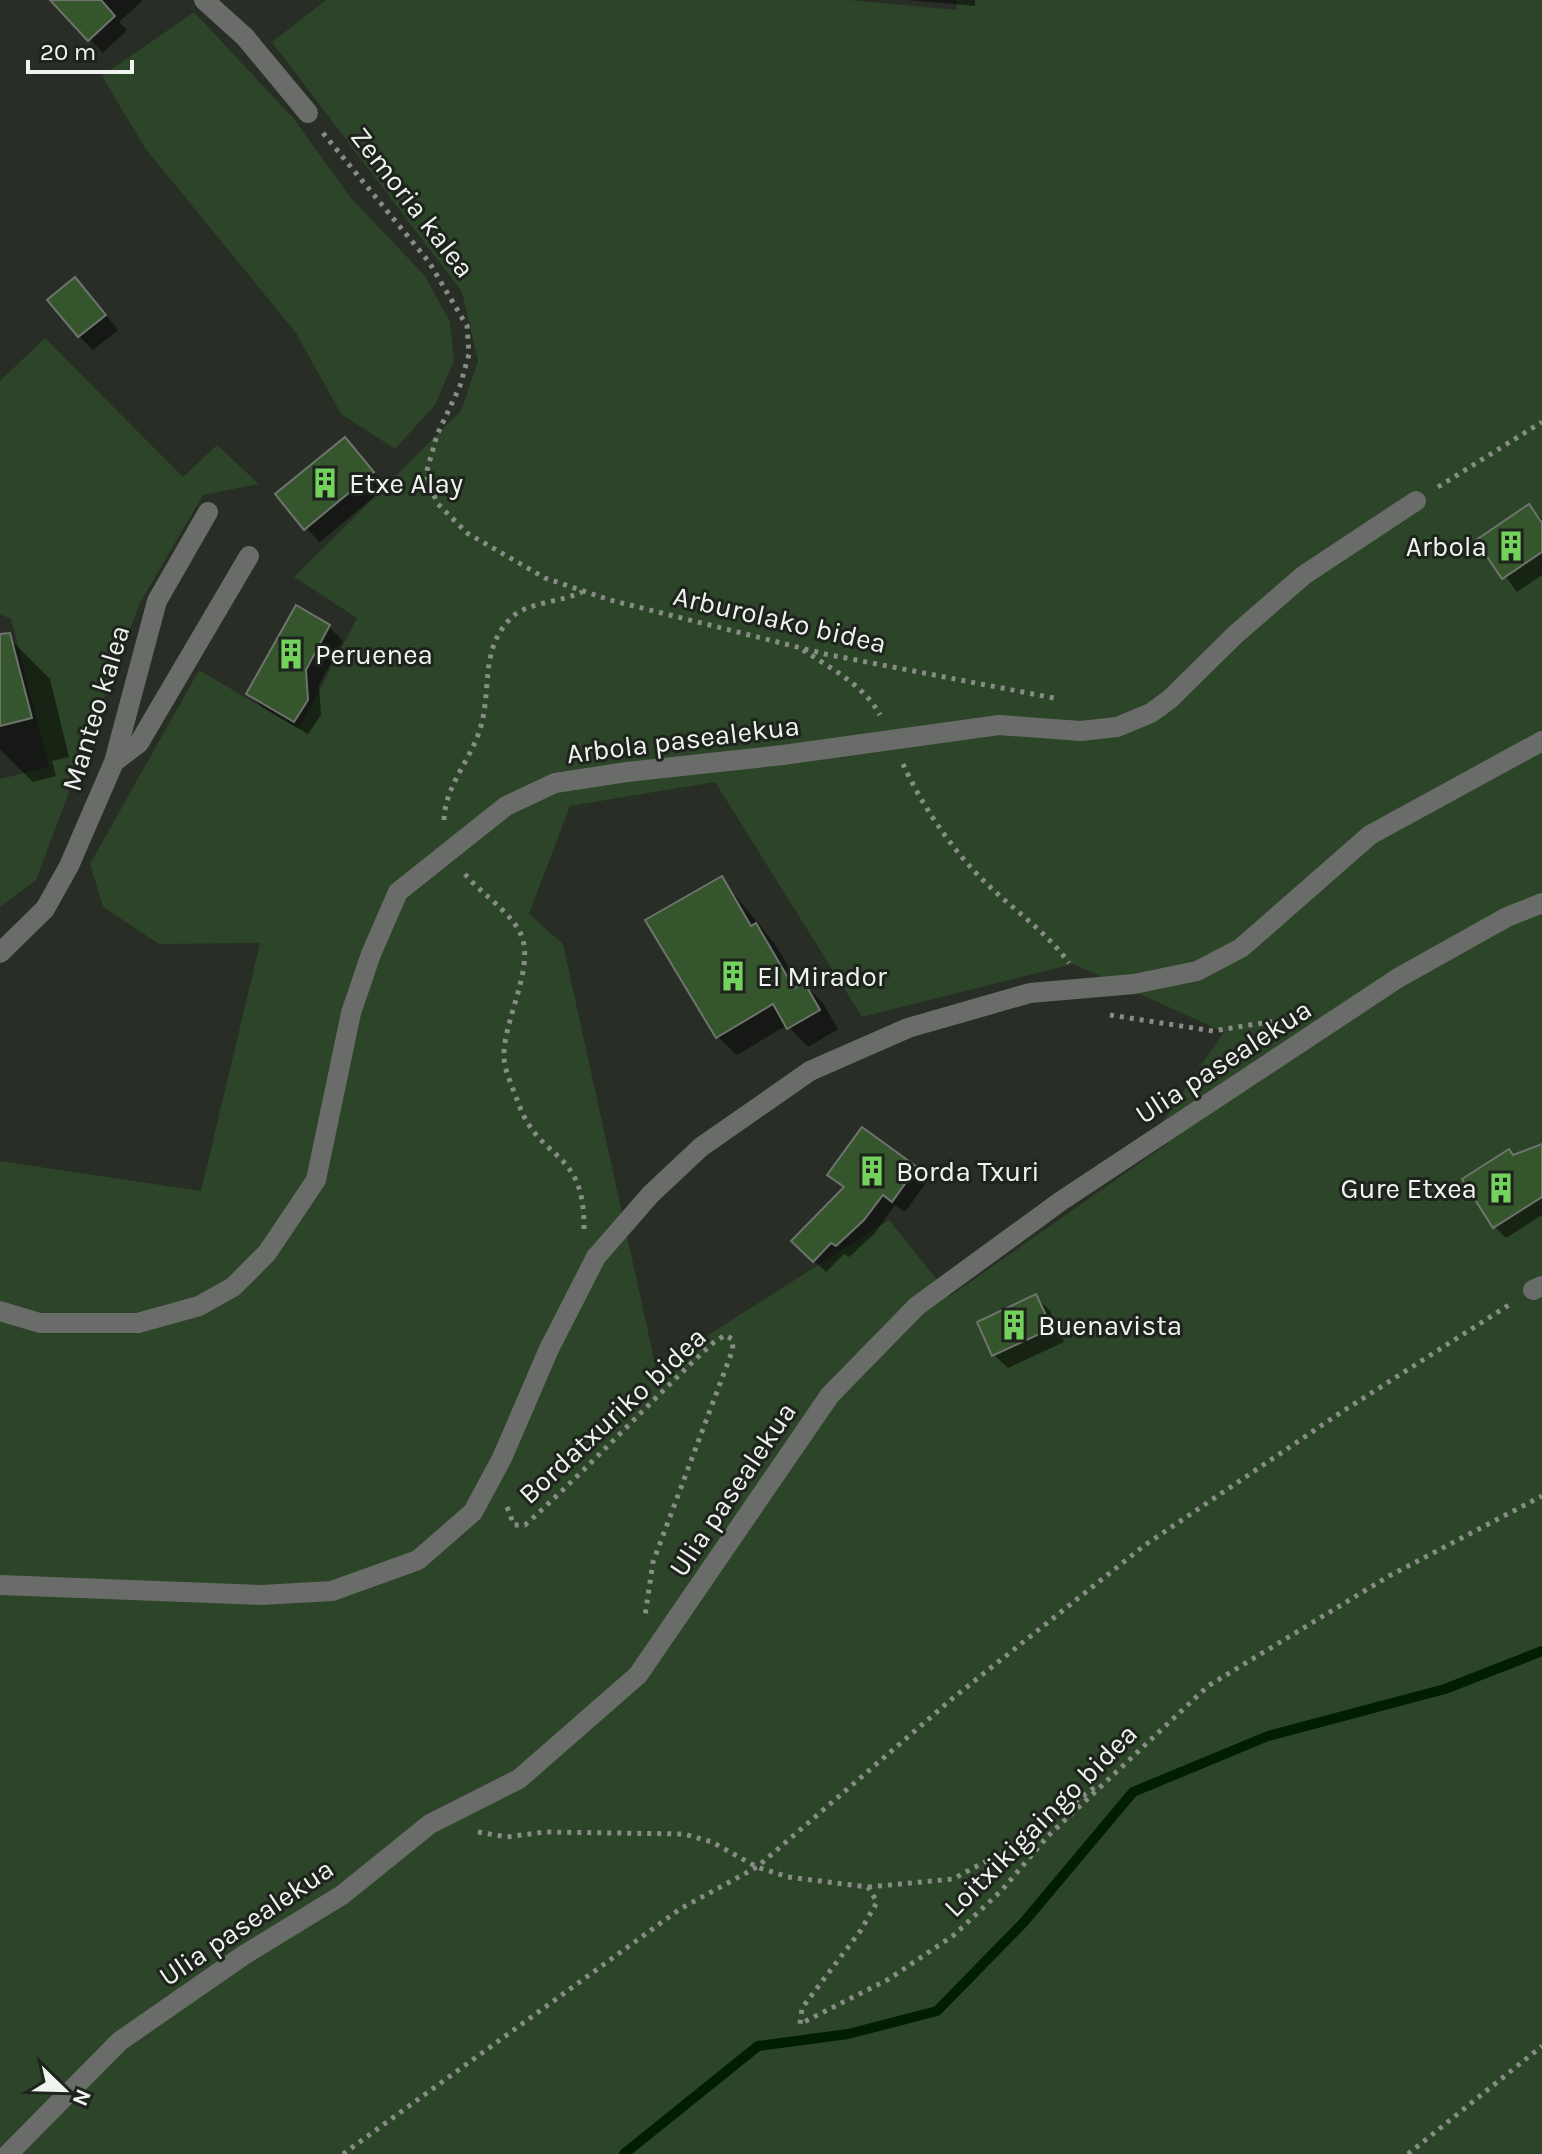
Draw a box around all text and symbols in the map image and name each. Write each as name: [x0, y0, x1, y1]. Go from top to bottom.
scale bar: [28, 24, 132, 74]
text: 20 m: [40, 38, 96, 66]
street label: Zemoria kalea: [344, 121, 482, 284]
building icon: Etxe Alay: [308, 466, 342, 500]
place label: Etxe Alay: [349, 467, 463, 500]
building icon: Arbola: [1494, 529, 1528, 563]
place label: Arbola: [1406, 530, 1487, 563]
street label: Arburolako bidea: [670, 579, 890, 660]
street label: Manteo kalea: [55, 621, 136, 795]
building icon: Peruenea: [274, 637, 308, 671]
place label: Peruenea: [315, 638, 433, 671]
street label: Arbola pasealekua: [565, 709, 802, 770]
building icon: El Mirador: [716, 959, 750, 993]
place label: El Mirador: [757, 960, 888, 993]
street label: Ulia pasealekua: [1129, 992, 1317, 1131]
building icon: Borda Txuri: [855, 1154, 889, 1188]
place label: Borda Txuri: [896, 1155, 1040, 1188]
building icon: Gure Etxea: [1484, 1171, 1518, 1205]
place label: Gure Etxea: [1340, 1172, 1477, 1205]
building icon: Buenavista: [997, 1308, 1031, 1342]
place label: Buenavista: [1038, 1309, 1182, 1342]
street label: Bordatxuriko bidea: [512, 1320, 713, 1511]
street label: Ulia pasealekua: [662, 1396, 803, 1583]
street label: Loitxikigaingo bidea: [937, 1717, 1144, 1924]
street label: Ulia pasealekua: [153, 1852, 340, 1993]
north arrow: [24, 2050, 104, 2130]
text: N: [66, 2085, 97, 2110]

